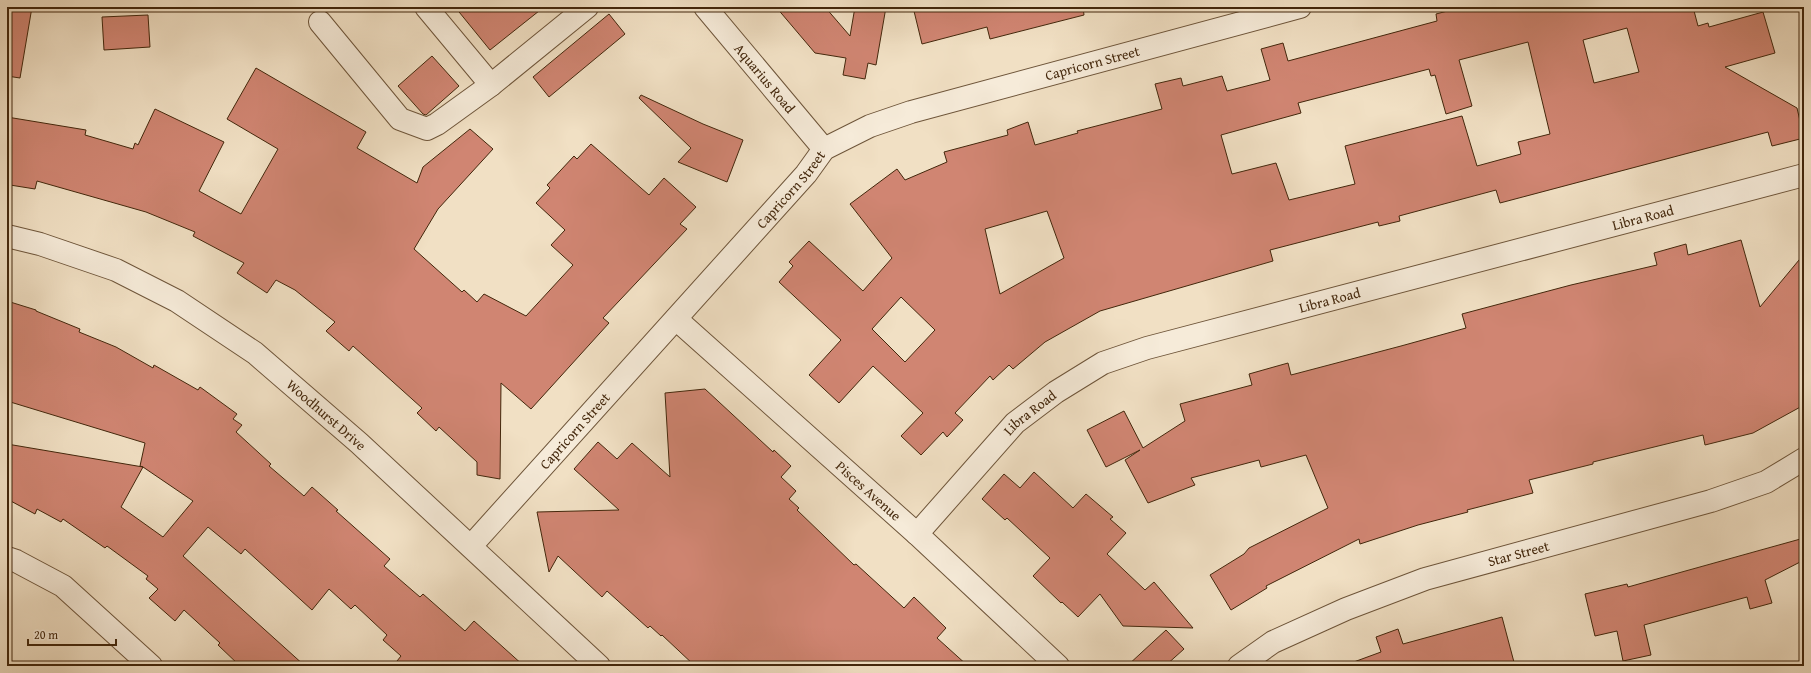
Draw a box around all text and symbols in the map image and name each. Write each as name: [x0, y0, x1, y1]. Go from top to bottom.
street label: Aquarius Road: [730, 39, 800, 118]
street label: Capricorn Street: [1043, 41, 1142, 85]
street label: Capricorn Street: [752, 146, 830, 233]
street label: Libra Road: [1610, 200, 1676, 235]
street label: Libra Road: [1297, 282, 1363, 318]
street label: Woodhurst Drive: [282, 375, 371, 455]
street label: Libra Road: [999, 385, 1061, 440]
street label: Capricorn Street: [535, 388, 615, 474]
street label: Pisces Avenue: [831, 456, 906, 526]
street label: Star Street: [1485, 536, 1551, 571]
scale bar: [28, 621, 116, 647]
text: 20 m: [34, 626, 58, 643]

